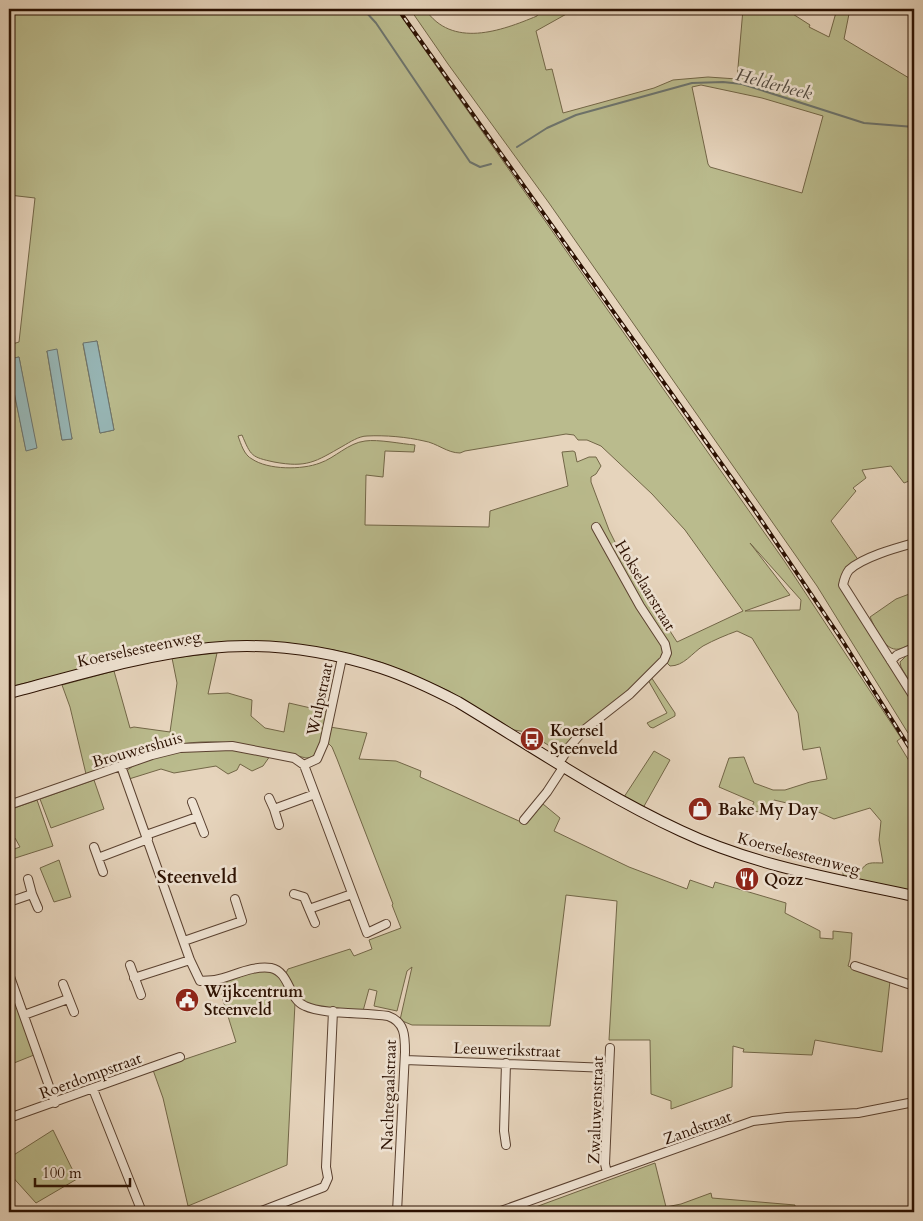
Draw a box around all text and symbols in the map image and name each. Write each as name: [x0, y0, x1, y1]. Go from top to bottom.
water label: Helderbeek: [733, 62, 815, 107]
street label: Hokselaarstraat: [609, 536, 681, 635]
street label: Koerselsesteenweg: [75, 625, 203, 673]
street label: Wulpstraat: [301, 661, 338, 739]
place label: Koersel Steenveld: [550, 720, 618, 760]
bus stop icon: Koersel Steenveld: [519, 726, 545, 752]
street label: Brouwershuis: [90, 727, 185, 773]
shop icon: Bake My Day: [687, 796, 713, 822]
place label: Bake My Day: [718, 799, 819, 821]
street label: Koerselsesteenweg: [735, 827, 862, 881]
district label: Steenveld: [157, 864, 238, 890]
restaurant icon: Qozz: [734, 866, 760, 892]
place label: Qozz: [764, 869, 803, 891]
place label: Wijkcentrum Steenveld: [203, 981, 303, 1021]
public building icon: Wijkcentrum Steenveld: [174, 987, 200, 1013]
street label: Leeuwerikstraat: [453, 1037, 561, 1063]
street label: Nachtegaalstraat: [376, 1039, 402, 1151]
street label: Roerdompstraat: [36, 1047, 144, 1105]
street label: Zwaluwenstraat: [583, 1056, 609, 1165]
street label: Zandstraat: [660, 1105, 734, 1150]
scale bar: [35, 1156, 130, 1188]
text: 100 m: [42, 1163, 82, 1183]

